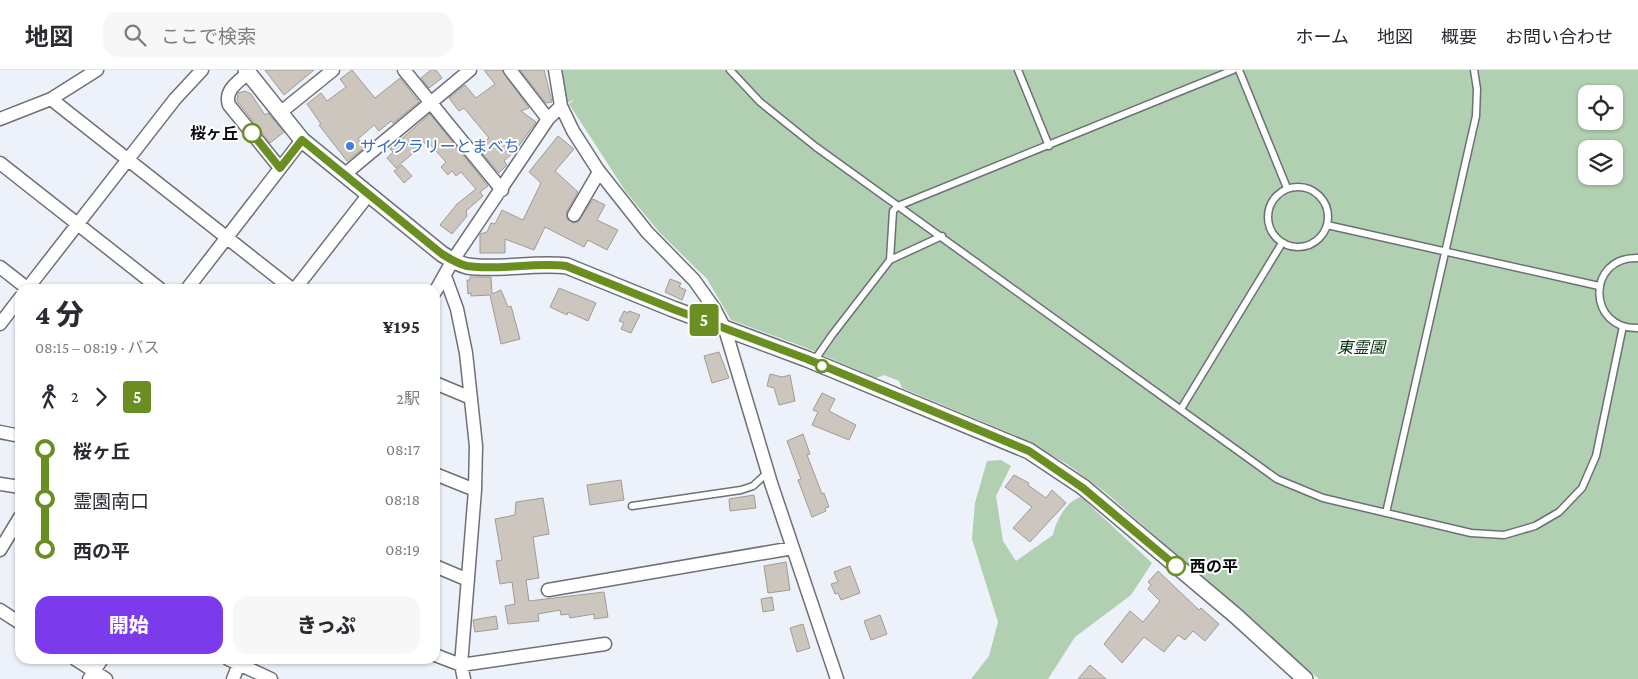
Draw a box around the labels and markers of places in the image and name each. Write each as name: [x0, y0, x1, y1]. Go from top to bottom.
marker: 桜ヶ丘: [242, 123, 262, 143]
place label: 桜ヶ丘: [190, 125, 238, 142]
place label: サイクラリーとまべち: [360, 138, 520, 155]
marker: サイクラリーとまべち: [344, 140, 356, 152]
unlabelled marker: [815, 359, 829, 373]
marker: 西の平: [1166, 556, 1186, 576]
place label: 西の平: [1190, 558, 1238, 575]

